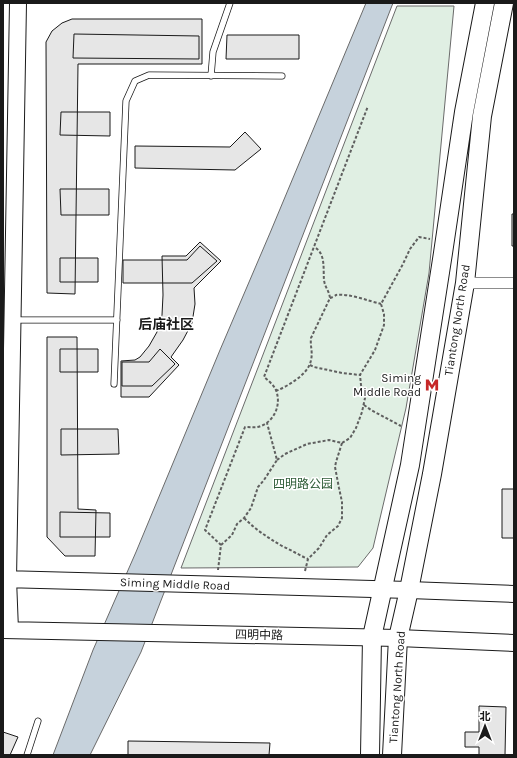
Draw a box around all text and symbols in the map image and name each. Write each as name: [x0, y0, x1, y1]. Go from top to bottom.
street label: Tiantong North Road: [441, 263, 473, 377]
district label: 后庙社区: [138, 316, 194, 333]
place label: Siming Middle Road: [353, 371, 421, 399]
metro station icon: Siming Middle Road: [424, 377, 440, 393]
park label: 四明路公园: [273, 477, 333, 491]
street label: Siming Middle Road: [120, 575, 230, 593]
street label: 四明中路: [235, 628, 283, 642]
street label: Tiantong North Road: [386, 630, 408, 744]
north arrow: [465, 706, 505, 746]
text: 北: [480, 710, 491, 723]

